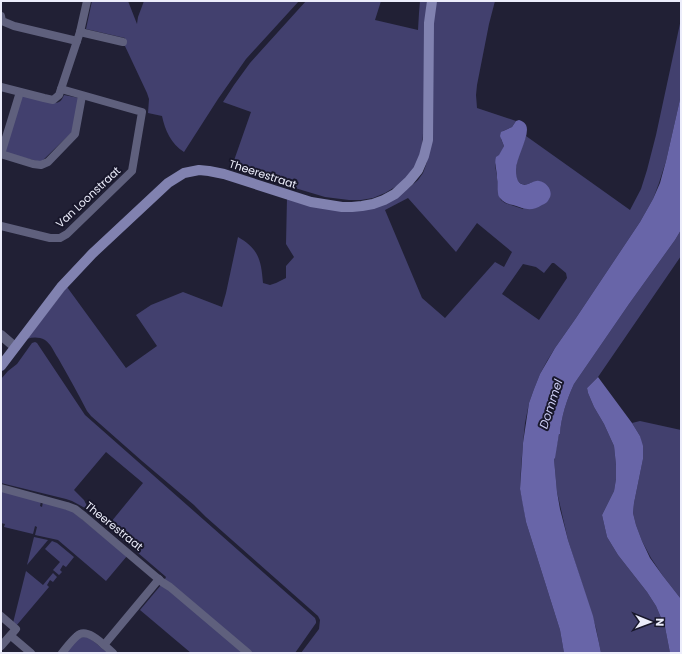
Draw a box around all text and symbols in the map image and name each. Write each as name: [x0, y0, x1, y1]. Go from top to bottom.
street label: Theerestraat: [227, 156, 299, 192]
street label: Van Loonstraat: [52, 163, 124, 231]
water label: Dommel: [535, 377, 567, 431]
street label: Theerestraat: [82, 498, 146, 554]
north arrow: [630, 602, 670, 642]
text: N: [652, 618, 668, 626]

